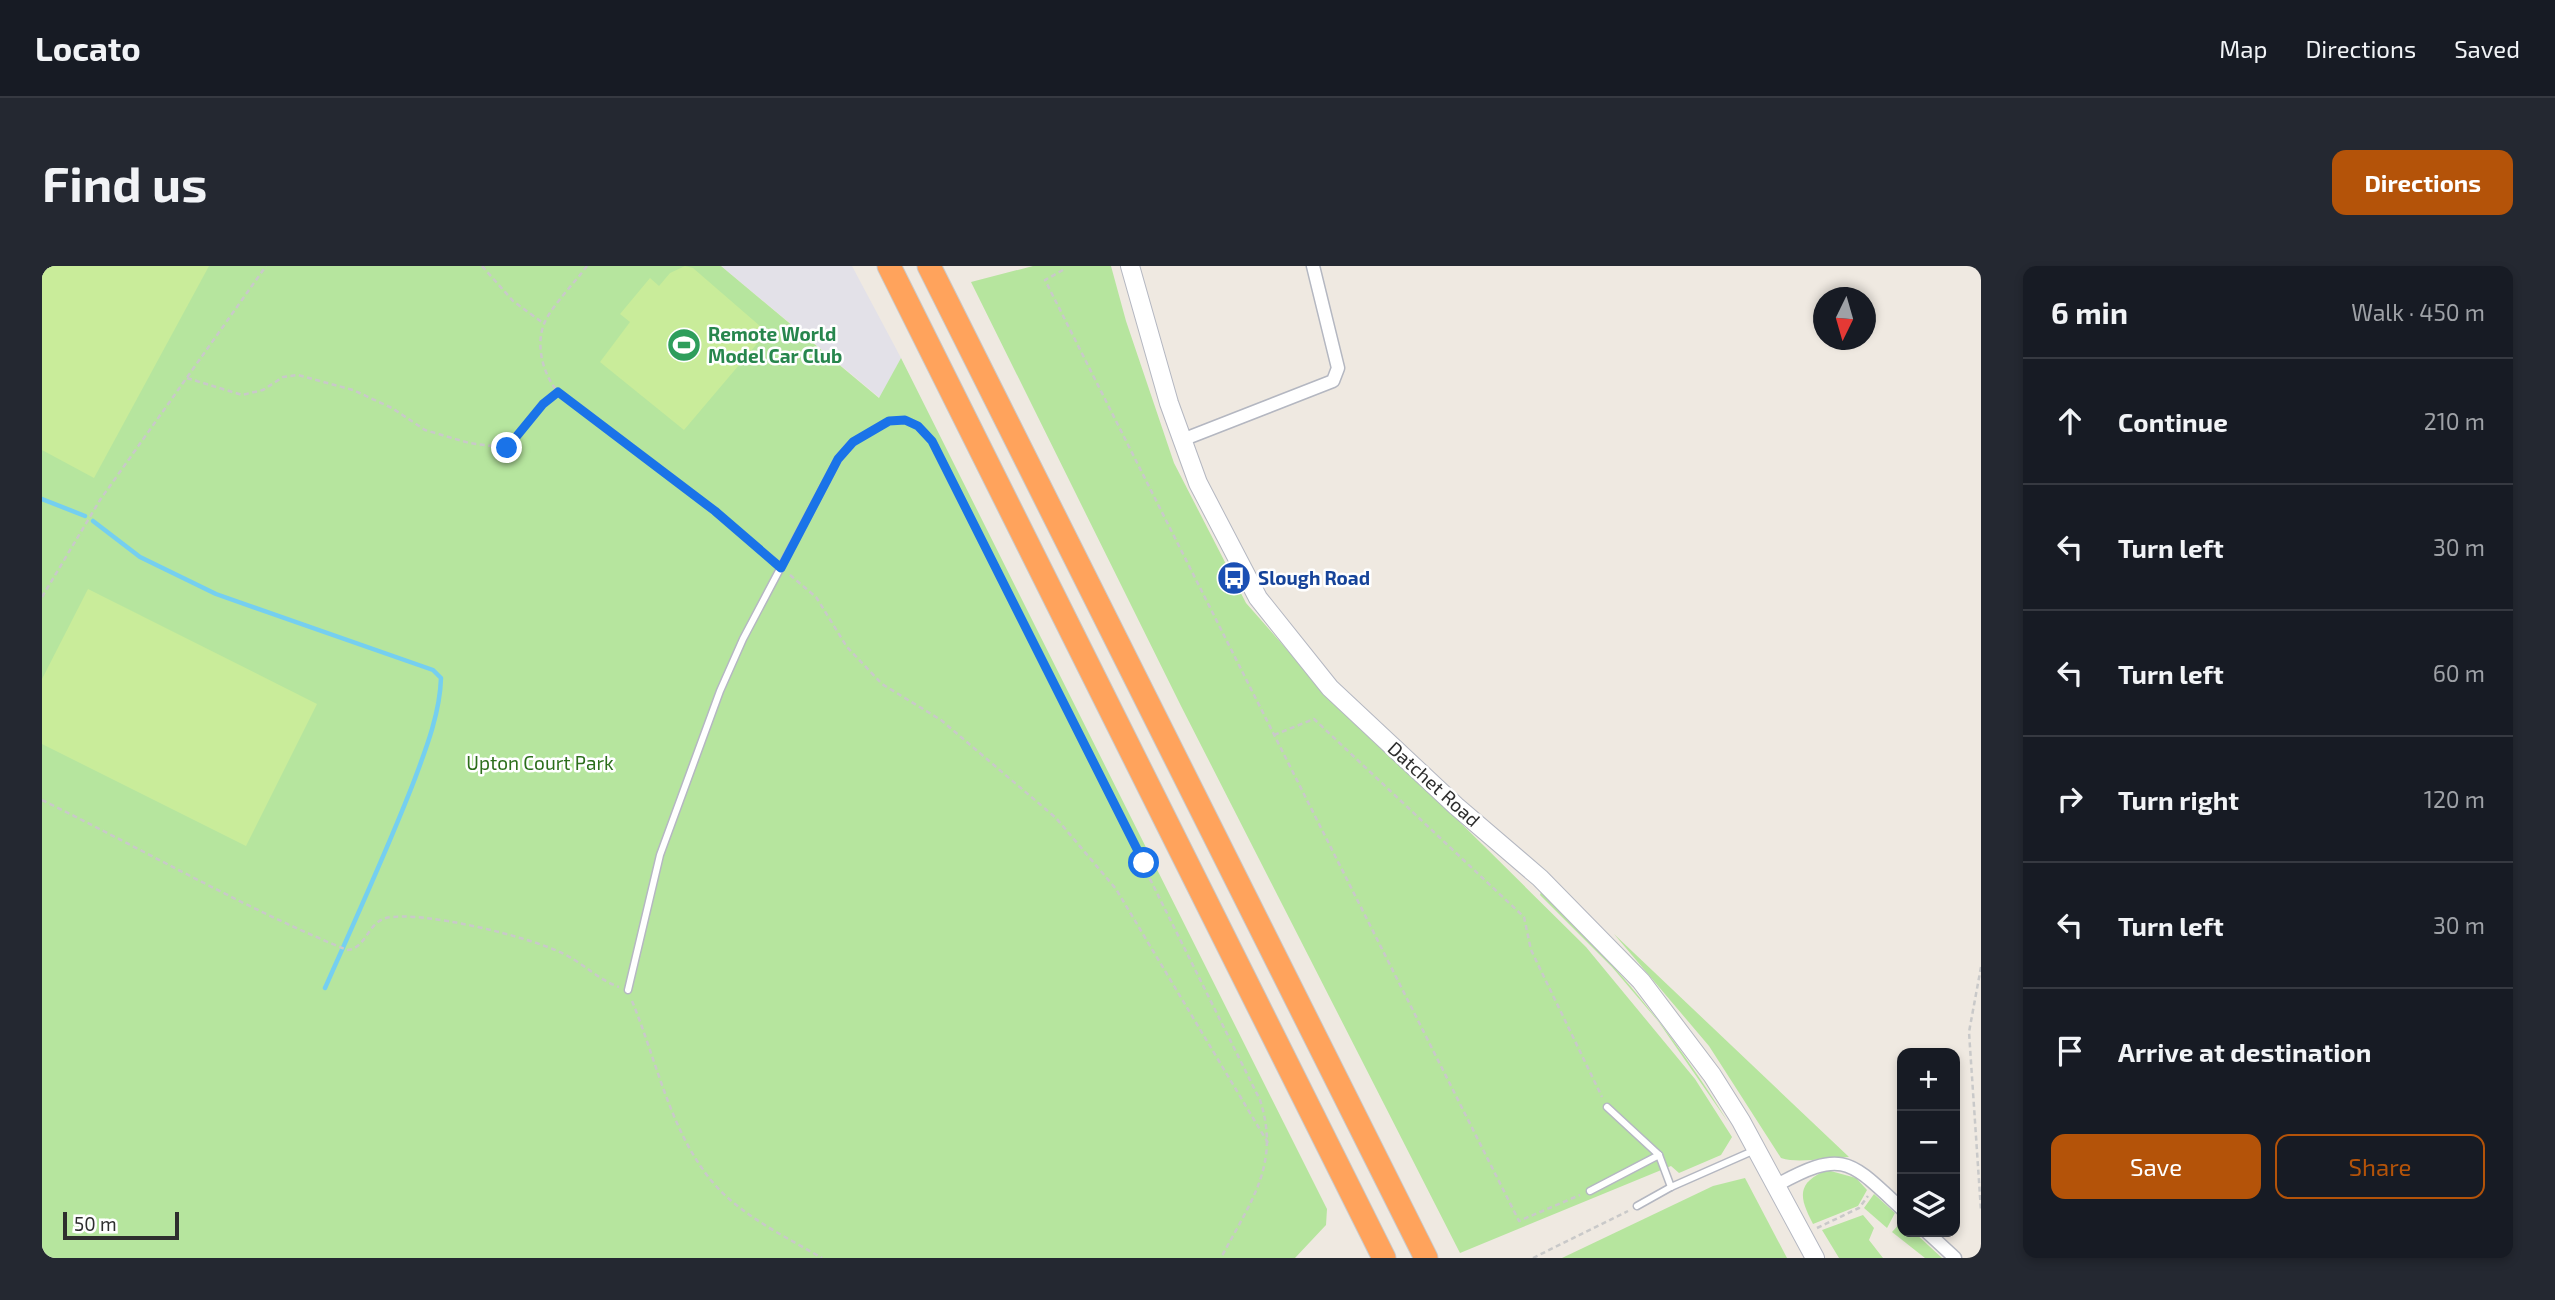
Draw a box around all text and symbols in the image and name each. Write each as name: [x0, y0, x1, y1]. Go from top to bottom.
text: Locato: [35, 28, 141, 68]
text: Map: [2219, 34, 2267, 63]
text: Directions: [2305, 34, 2416, 63]
text: Saved: [2454, 34, 2520, 63]
button: Directions: [2332, 150, 2513, 215]
text: Find us: [42, 153, 207, 212]
north arrow: [1813, 287, 1876, 350]
text: 6 min: [2051, 294, 2128, 330]
text: Walk · 450 m: [2351, 298, 2485, 326]
place label: Remote World Model Car Club: [708, 322, 842, 367]
sports icon: Remote World Model Car Club: [665, 326, 703, 364]
icon: ahead: [2051, 402, 2089, 440]
text: Continue: [2118, 406, 2228, 437]
text: 210 m: [2424, 407, 2485, 435]
route end: [491, 432, 522, 463]
icon: left: [2051, 528, 2089, 566]
text: Turn left: [2118, 532, 2224, 563]
text: 30 m: [2433, 533, 2485, 561]
bus stop icon: Slough Road: [1215, 559, 1253, 597]
place label: Slough Road: [1258, 566, 1370, 589]
icon: left: [2051, 654, 2089, 692]
text: Turn left: [2118, 658, 2224, 689]
text: 60 m: [2433, 659, 2485, 687]
street label: Datchet Road: [1384, 736, 1485, 831]
park label: Upton Court Park: [466, 751, 614, 774]
icon: right: [2051, 780, 2089, 818]
text: Turn right: [2118, 784, 2239, 815]
text: 120 m: [2424, 785, 2485, 813]
route start: [1128, 847, 1159, 878]
icon: left: [2051, 906, 2089, 944]
text: Turn left: [2118, 910, 2224, 941]
text: 30 m: [2433, 911, 2485, 939]
icon: arrive: [2051, 1032, 2089, 1070]
text: Arrive at destination: [2118, 1036, 2371, 1067]
map controls: [1897, 1048, 1960, 1237]
button: +: [1897, 1048, 1960, 1111]
button: −: [1897, 1111, 1960, 1174]
button: Save: [2051, 1134, 2261, 1199]
button: Share: [2275, 1134, 2485, 1199]
button: layers: [1897, 1174, 1960, 1237]
scale bar: [63, 1209, 178, 1241]
text: 50 m: [74, 1212, 117, 1235]

